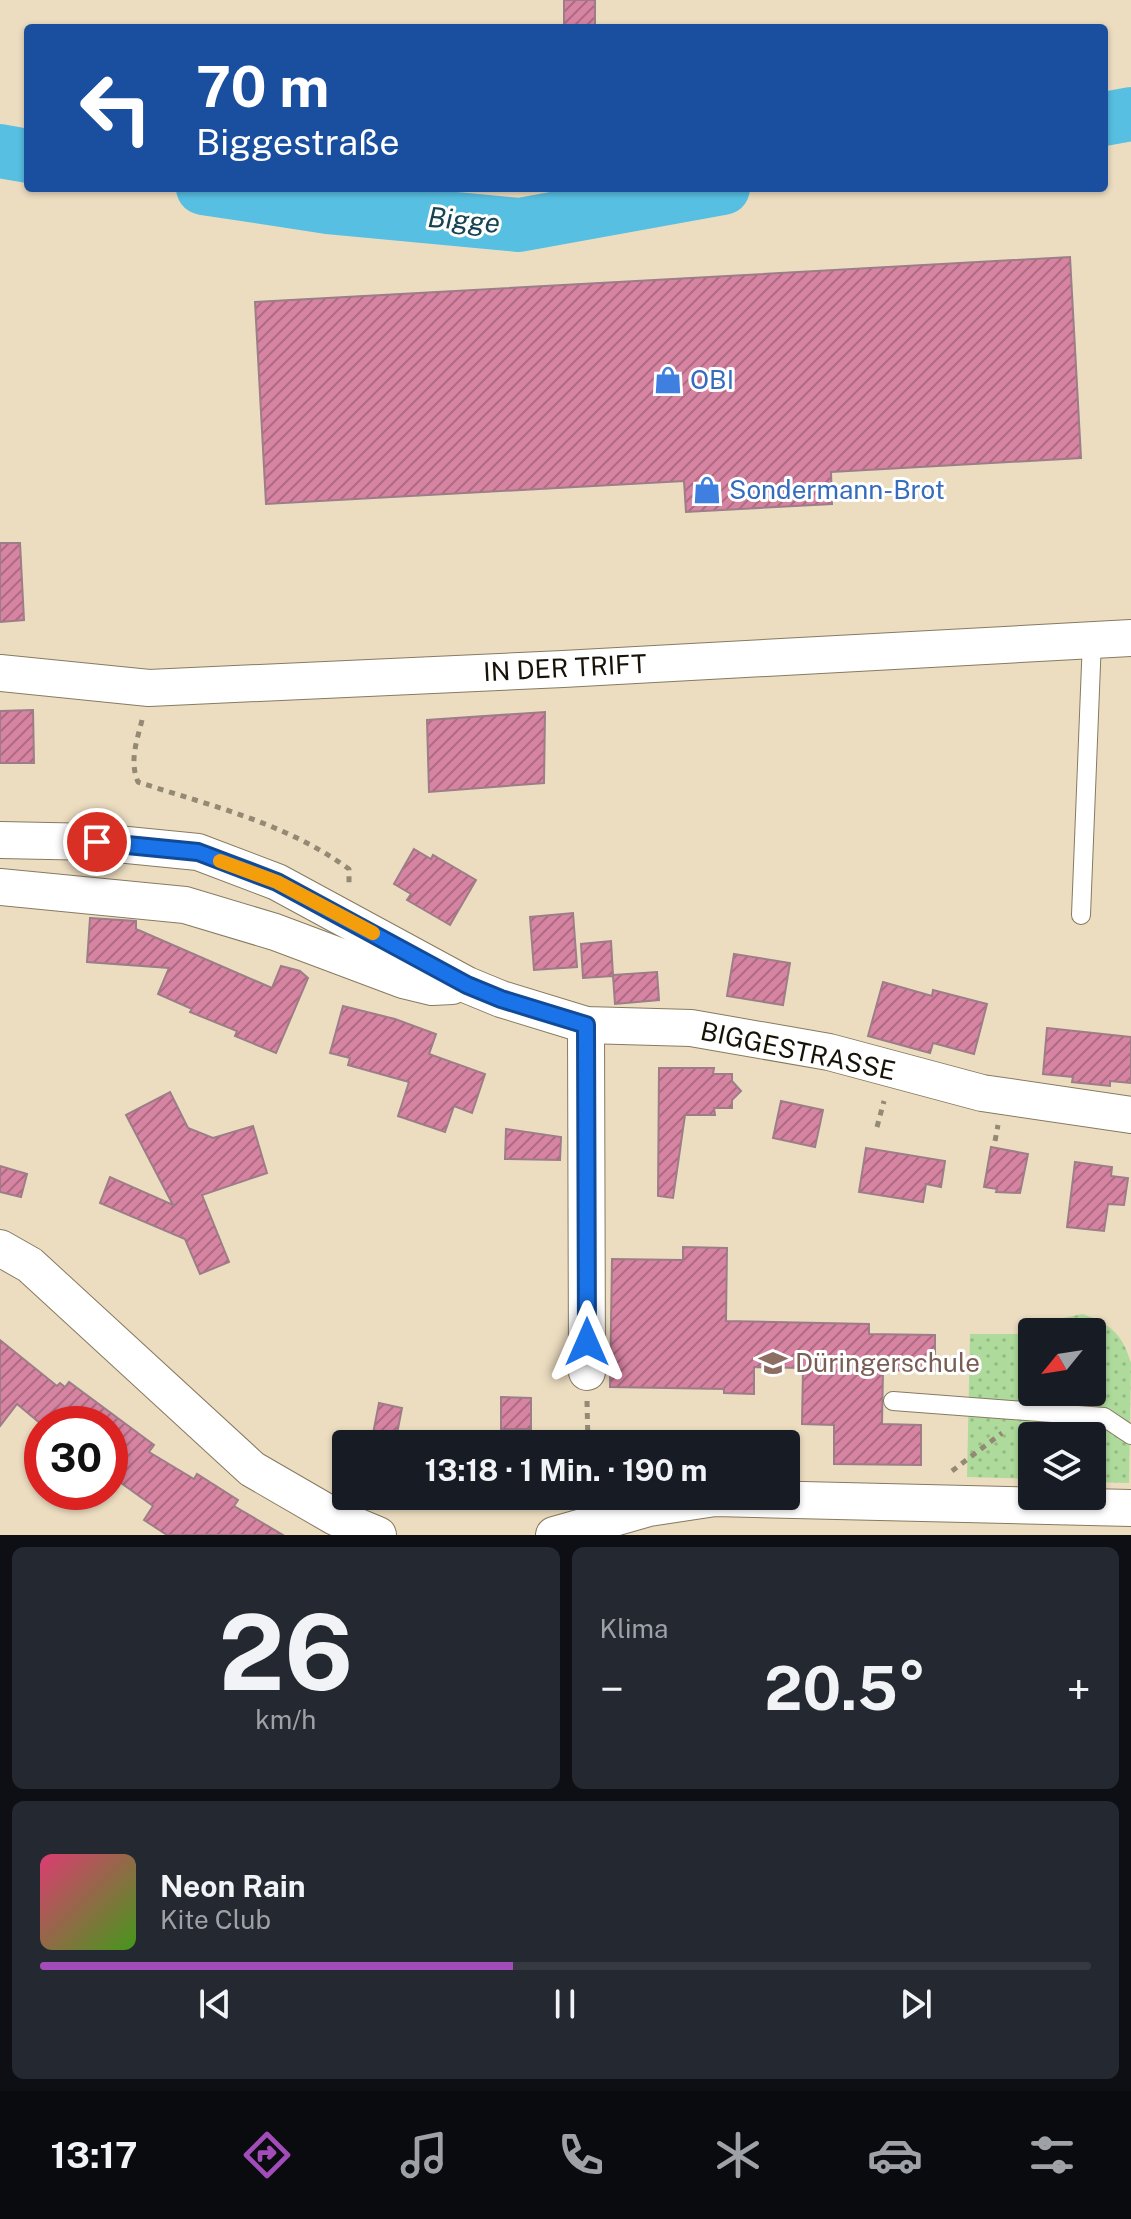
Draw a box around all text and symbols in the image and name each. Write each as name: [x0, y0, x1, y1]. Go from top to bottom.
text: 70 m: [196, 54, 329, 120]
icon: left: [64, 56, 168, 160]
text: Biggestraße: [196, 121, 400, 163]
water label: Bigge: [426, 200, 502, 239]
place label: OBI: [690, 364, 734, 395]
shop icon: OBI: [653, 365, 683, 395]
place label: Sondermann-Brot: [729, 474, 945, 505]
shop icon: Sondermann-Brot: [692, 475, 722, 505]
street label: IN DER TRIFT: [483, 648, 647, 687]
pin: [63, 808, 131, 876]
icon: arrive: [75, 820, 119, 864]
street label: BIGGESTRASSE: [698, 1015, 898, 1086]
position arrow: [545, 1300, 629, 1384]
north arrow: [1018, 1318, 1106, 1406]
map controls: [1018, 1318, 1106, 1510]
place label: Düringerschule: [795, 1347, 980, 1378]
school or university icon: Düringerschule: [758, 1348, 788, 1378]
speed limit sign: 30: [24, 1406, 128, 1510]
button: layers: [1018, 1422, 1106, 1510]
text: 13:18 · 1 Min. · 190 m: [425, 1452, 707, 1488]
text: 26: [218, 1591, 353, 1713]
text: Klima: [600, 1613, 668, 1644]
text: 20.5°: [764, 1653, 926, 1724]
text: −: [600, 1663, 624, 1715]
text: +: [1067, 1663, 1091, 1715]
text: km/h: [255, 1704, 316, 1735]
text: Neon Rain: [160, 1868, 306, 1904]
text: Kite Club: [160, 1904, 271, 1935]
icon: previous: [193, 1982, 237, 2026]
icon: pause: [543, 1982, 587, 2026]
icon: next: [894, 1982, 938, 2026]
icon: directions: [239, 2127, 295, 2183]
icon: music: [396, 2127, 452, 2183]
icon: phone: [553, 2127, 609, 2183]
icon: climate: [710, 2127, 766, 2183]
icon: car: [867, 2127, 923, 2183]
icon: filters: [1024, 2127, 1080, 2183]
text: 13:17: [51, 2134, 138, 2176]

